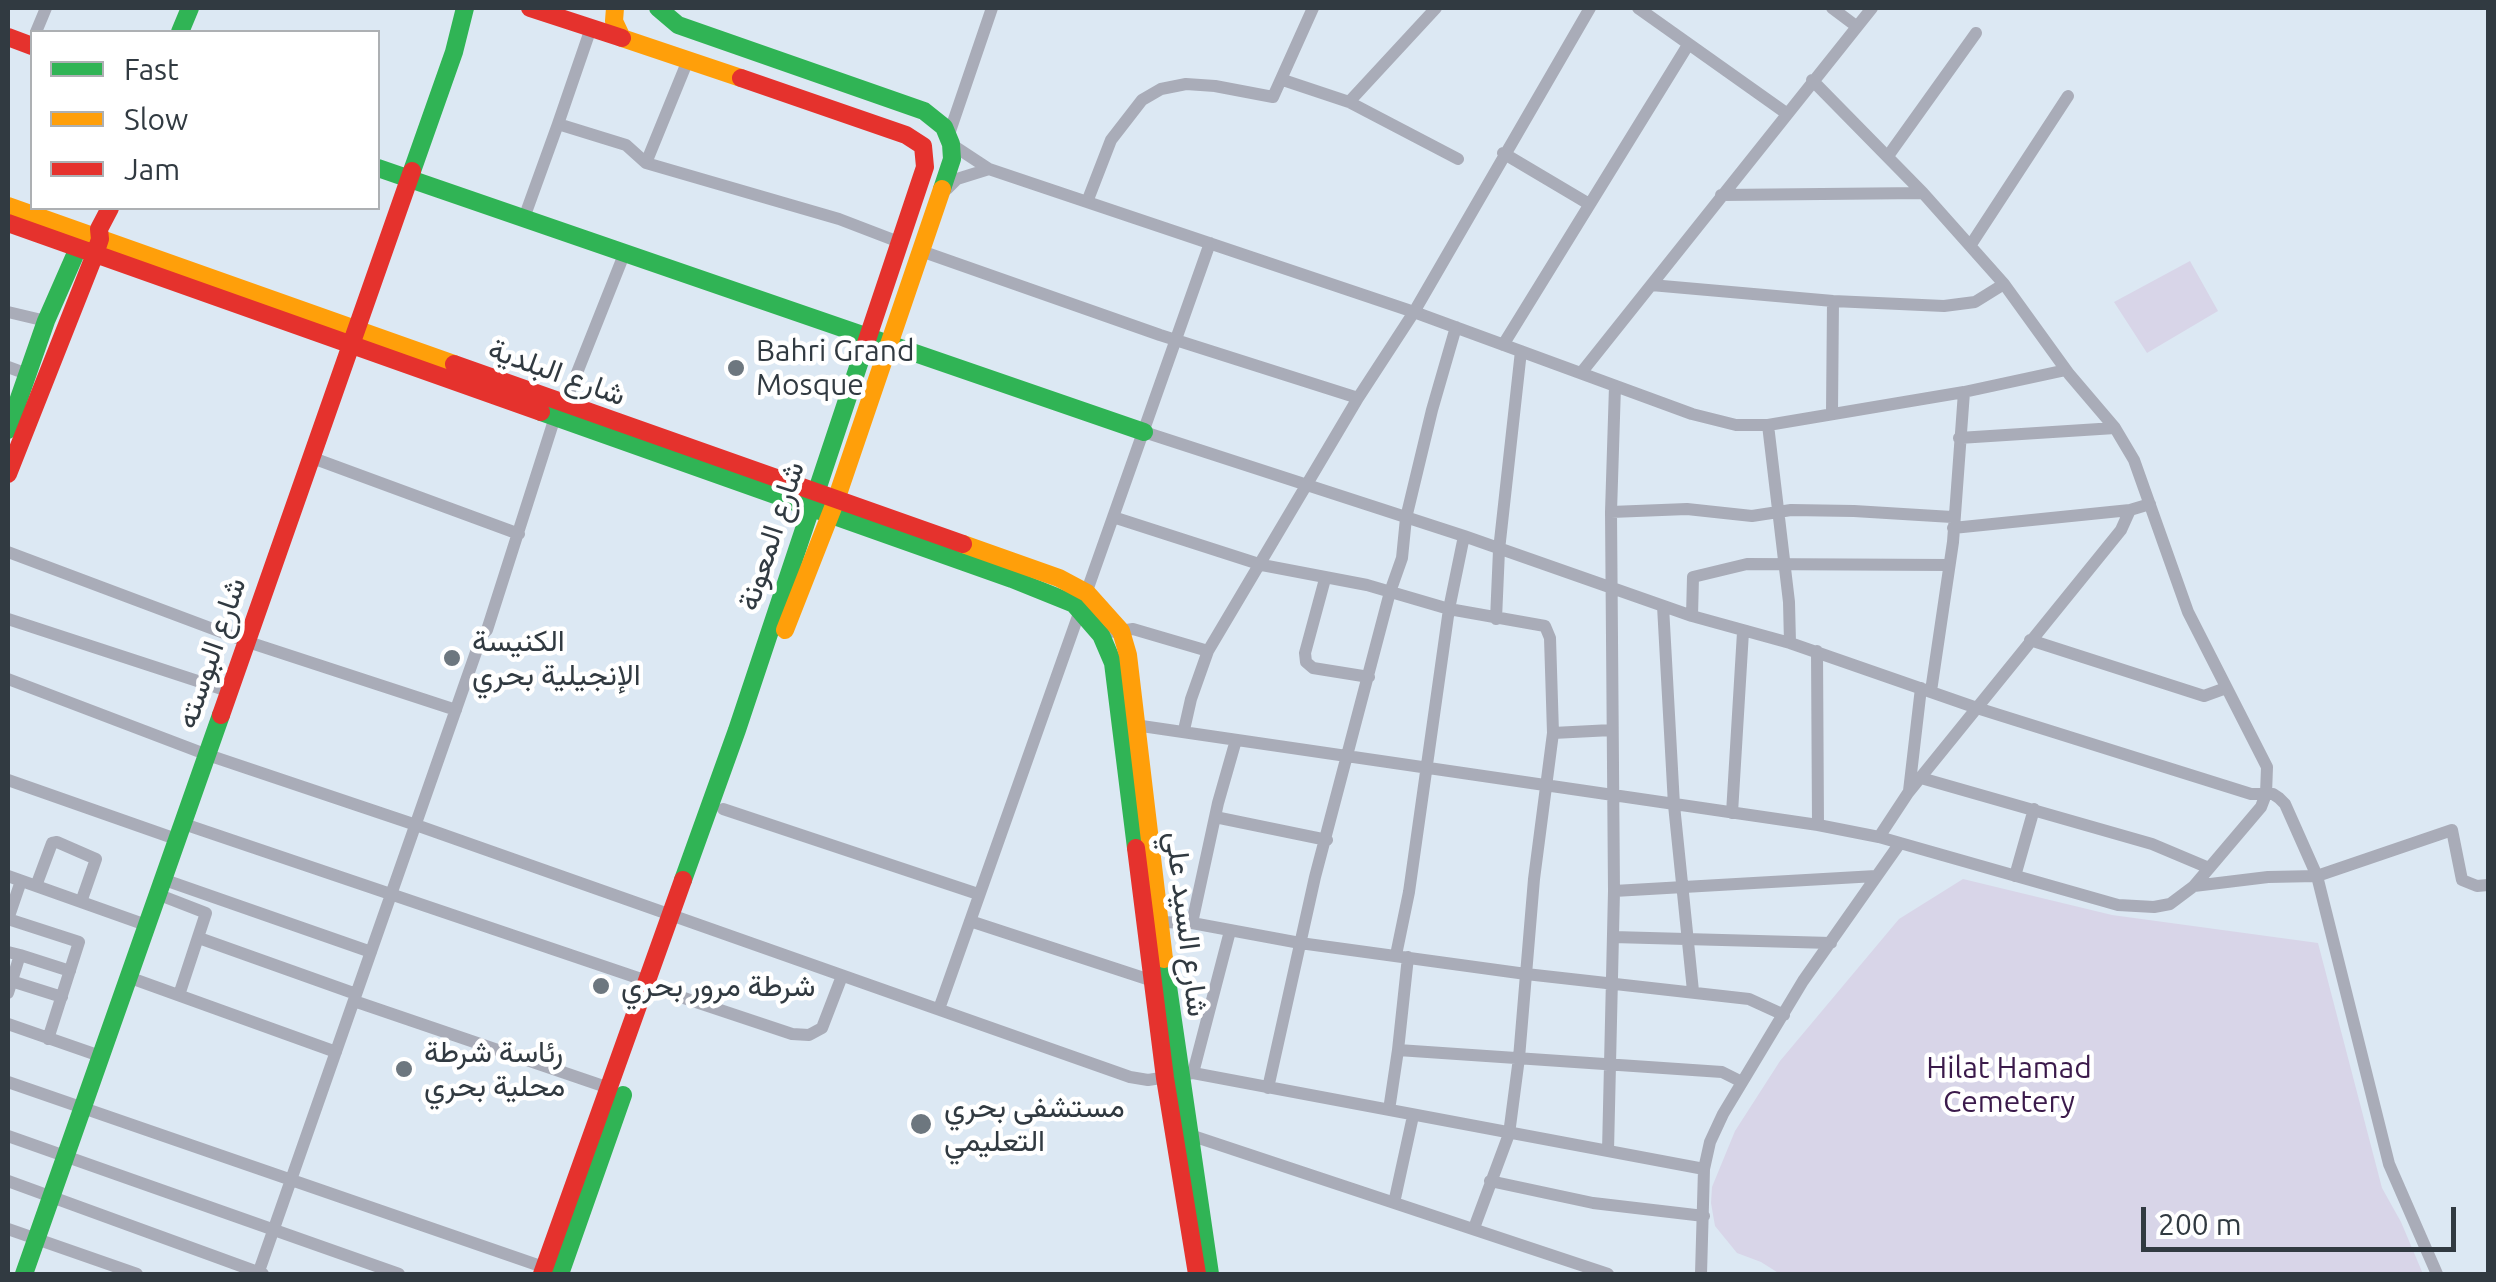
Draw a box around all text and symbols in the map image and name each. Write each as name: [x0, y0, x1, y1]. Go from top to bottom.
legend: [30, 30, 380, 210]
text: Fast: [124, 52, 179, 86]
text: Slow: [124, 102, 188, 136]
text: Jam: [124, 152, 180, 186]
street label: شارع البلدية: [483, 331, 631, 413]
place label: Bahri Grand Mosque: [756, 333, 914, 404]
marker: Bahri Grand Mosque: [725, 357, 747, 379]
street label: شارع المعونة: [730, 457, 812, 615]
street label: شارع البوسته: [168, 573, 254, 733]
place label: الكنيسة الإنجيلية بحري: [472, 623, 641, 694]
marker: الكنيسة الإنجيلية بحري: [441, 647, 463, 669]
street label: شارع السيد علي: [1158, 829, 1216, 1019]
place label: شرطة مرور بحري: [621, 968, 816, 1004]
marker: شرطة مرور بحري: [590, 975, 612, 997]
place label: رئاسة شرطة محلية بحري: [424, 1034, 565, 1104]
park label: Hilat Hamad Cemetery: [1926, 1050, 2092, 1120]
marker: رئاسة شرطة محلية بحري: [393, 1058, 415, 1080]
place label: مستشفى بحري التعليمي: [944, 1089, 1125, 1160]
marker: مستشفى بحري التعليمي: [908, 1111, 934, 1137]
scale bar: [2146, 1187, 2461, 1249]
text: 200 m: [2158, 1207, 2242, 1241]

